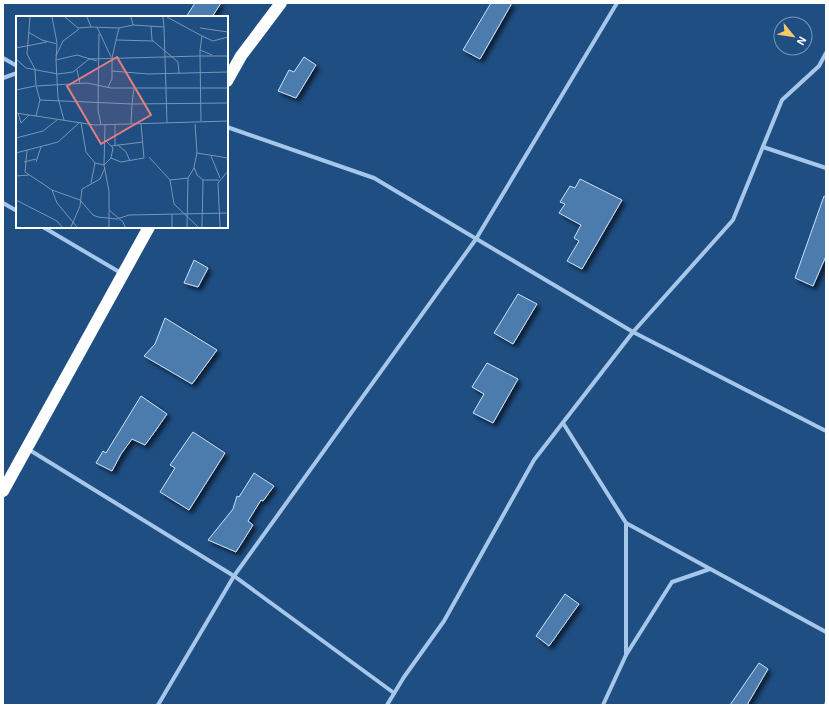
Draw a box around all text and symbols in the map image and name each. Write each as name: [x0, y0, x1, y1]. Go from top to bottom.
inset map: [16, 16, 228, 228]
north arrow: [773, 16, 813, 56]
text: N: [794, 35, 810, 48]

